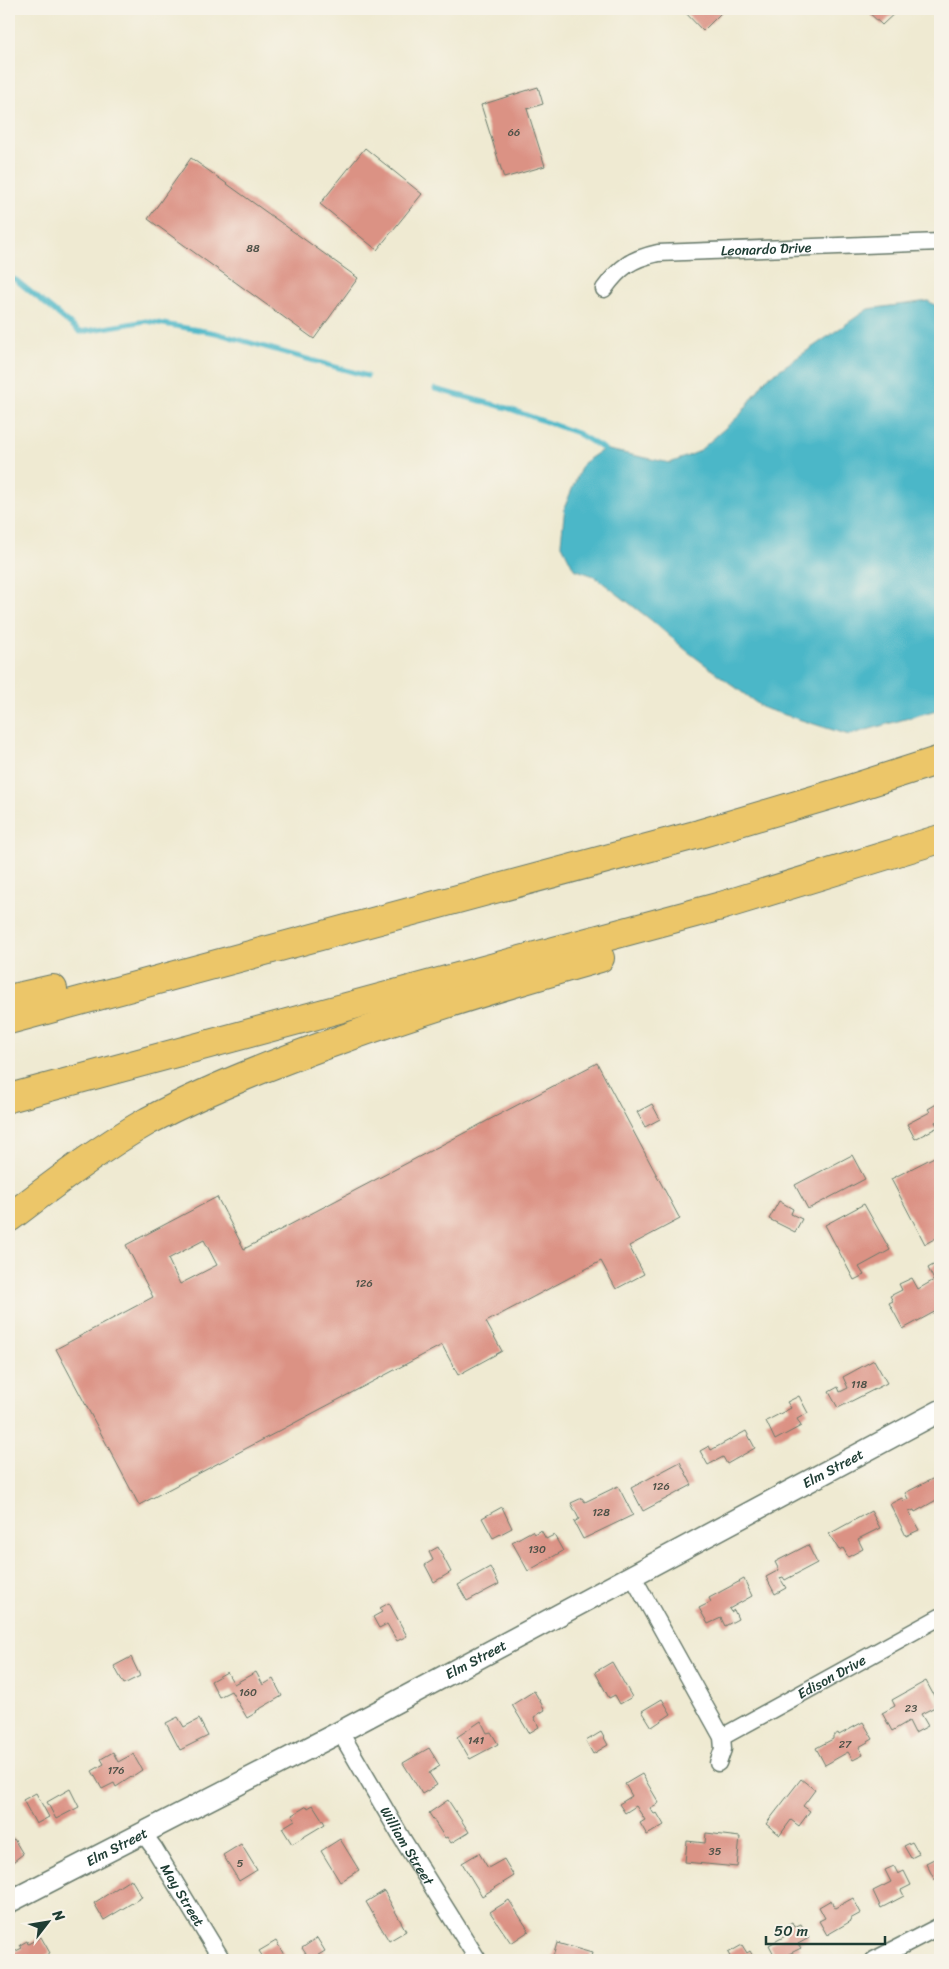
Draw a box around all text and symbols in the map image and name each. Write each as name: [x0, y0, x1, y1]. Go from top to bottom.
house number: 66: [508, 123, 520, 142]
street label: Leonardo Drive: [720, 235, 812, 263]
house number: 88: [246, 239, 260, 258]
house number: 126: [355, 1274, 373, 1293]
house number: 118: [851, 1375, 867, 1394]
street label: Elm Street: [797, 1442, 868, 1495]
house number: 126: [652, 1477, 670, 1496]
house number: 128: [592, 1503, 610, 1522]
house number: 130: [528, 1540, 546, 1559]
street label: Elm Street: [440, 1633, 511, 1686]
street label: Edison Drive: [792, 1648, 871, 1706]
house number: 160: [239, 1683, 257, 1702]
house number: 23: [905, 1699, 917, 1718]
house number: 141: [468, 1731, 484, 1750]
house number: 27: [839, 1735, 852, 1754]
house number: 176: [107, 1761, 125, 1780]
street label: William Street: [373, 1801, 442, 1891]
street label: Elm Street: [81, 1820, 152, 1873]
house number: 35: [709, 1842, 722, 1861]
house number: 5: [237, 1854, 244, 1873]
street label: May Street: [154, 1859, 211, 1931]
north arrow: [22, 1896, 72, 1946]
text: N: [45, 1904, 72, 1926]
scale bar: [766, 1914, 885, 1946]
text: 50 m: [774, 1918, 809, 1944]

